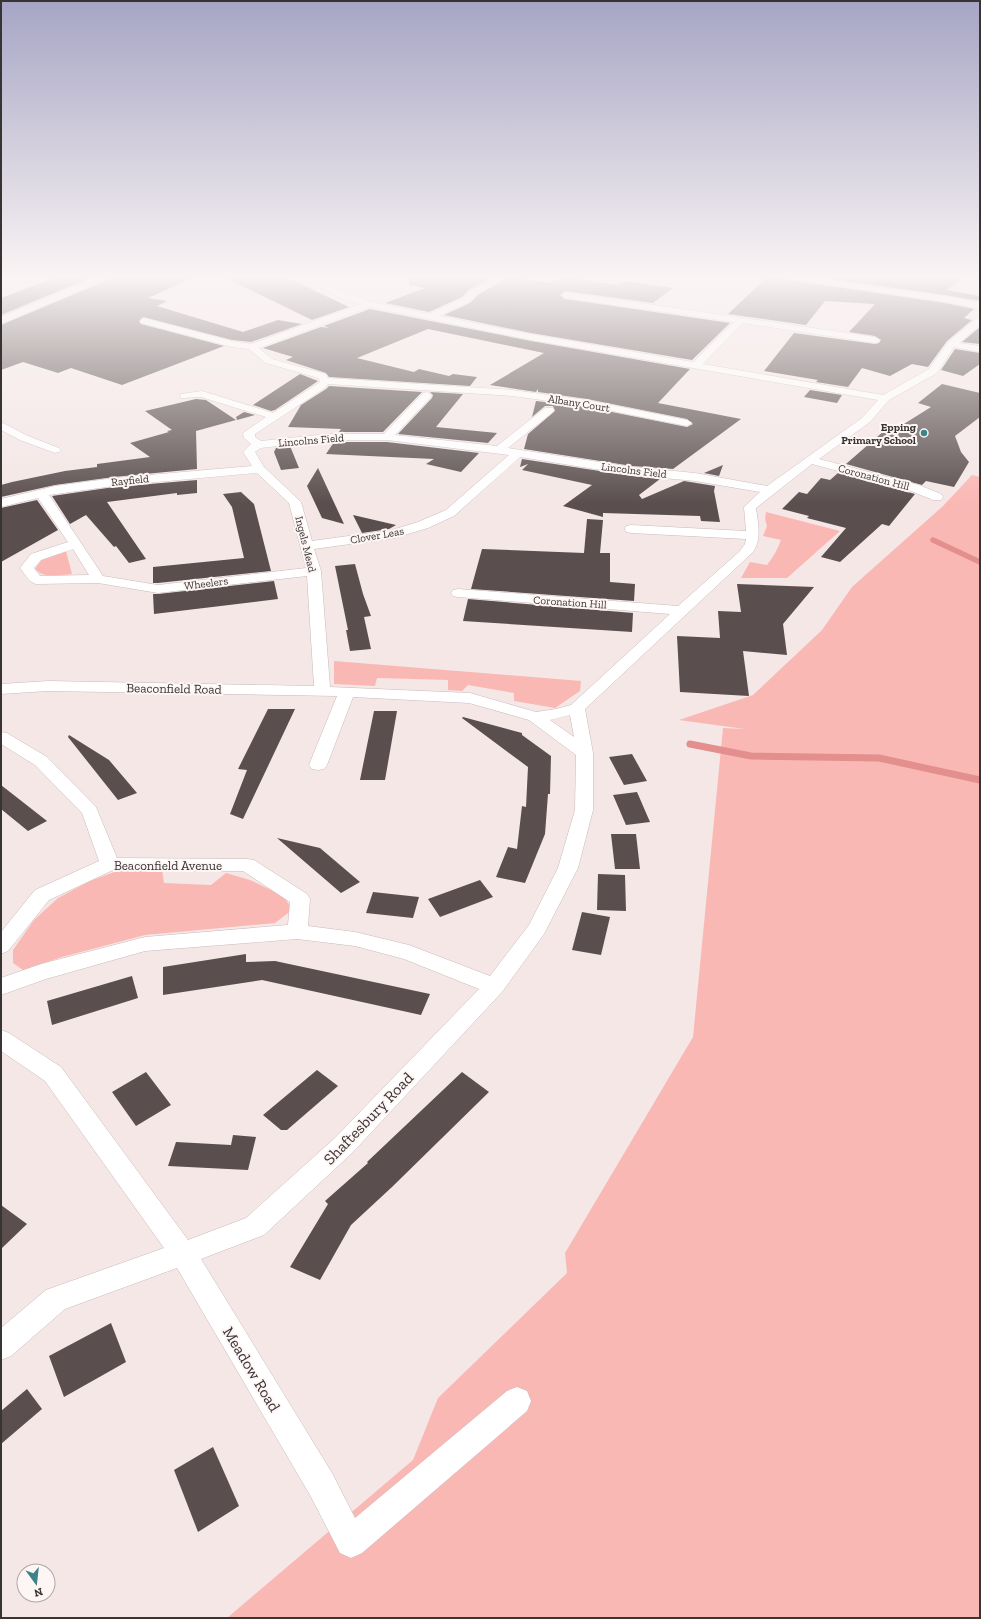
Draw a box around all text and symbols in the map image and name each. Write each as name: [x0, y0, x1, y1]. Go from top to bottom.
street label: Albany Court: [547, 392, 612, 415]
place label: Epping Primary School: [841, 421, 917, 447]
marker: Epping Primary School: [919, 428, 929, 438]
street label: Lincolns Field: [278, 431, 344, 450]
street label: Lincolns Field: [600, 460, 667, 481]
street label: Coronation Hill: [837, 462, 911, 493]
street label: Rayfield: [111, 472, 150, 489]
street label: Ingels Mead: [292, 515, 319, 573]
street label: Clover Leas: [349, 524, 405, 547]
street label: Wheelers: [183, 574, 229, 593]
street label: Coronation Hill: [533, 593, 607, 612]
street label: Beaconfield Road: [126, 680, 222, 697]
street label: Beaconfield Avenue: [114, 858, 222, 873]
street label: Shaftesbury Road: [320, 1068, 417, 1168]
street label: Meadow Road: [219, 1323, 284, 1415]
north arrow: [16, 1563, 56, 1603]
text: N: [32, 1585, 44, 1600]

